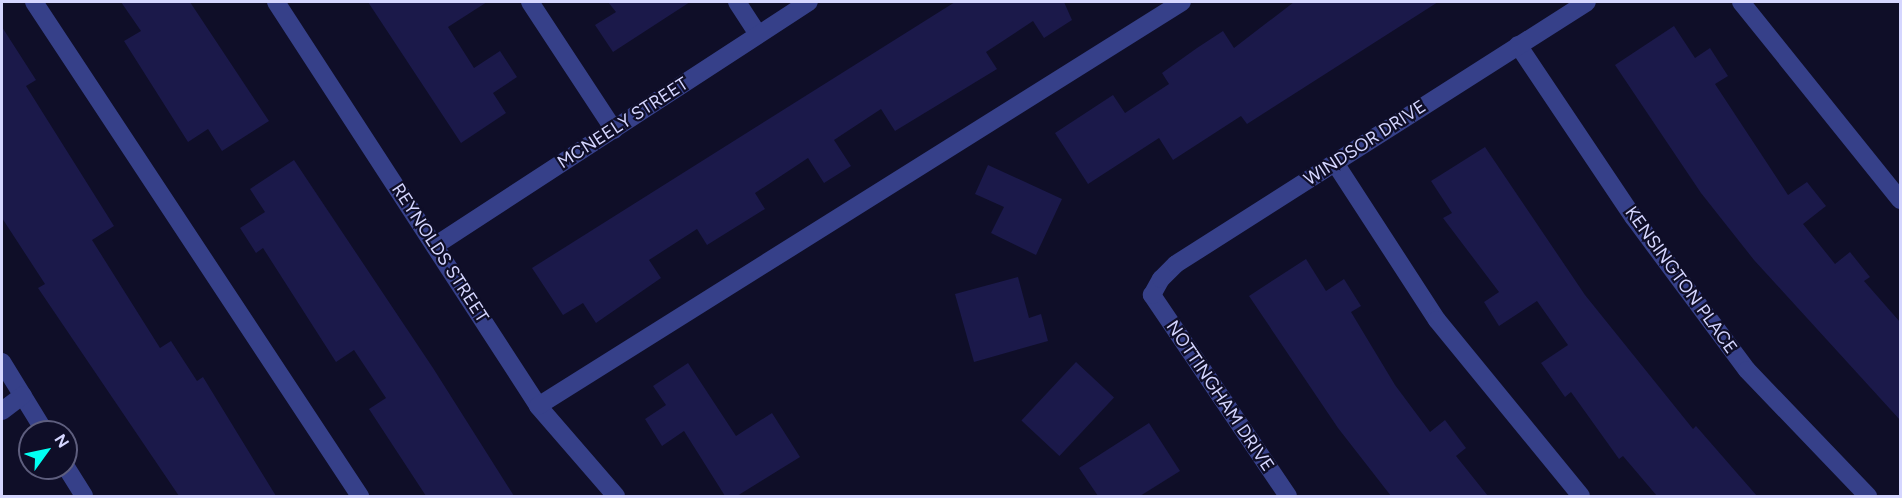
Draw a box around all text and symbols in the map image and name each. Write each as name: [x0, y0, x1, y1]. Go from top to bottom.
street label: MCNEELY STREET: [554, 73, 692, 173]
street label: WINDSOR DRIVE: [1300, 96, 1430, 190]
street label: REYNOLDS STREET: [387, 179, 493, 327]
street label: KENSINGTON PLACE: [1620, 202, 1742, 358]
street label: NOTTINGHAM DRIVE: [1162, 317, 1278, 475]
north arrow: [18, 420, 78, 480]
text: N: [51, 431, 73, 451]

